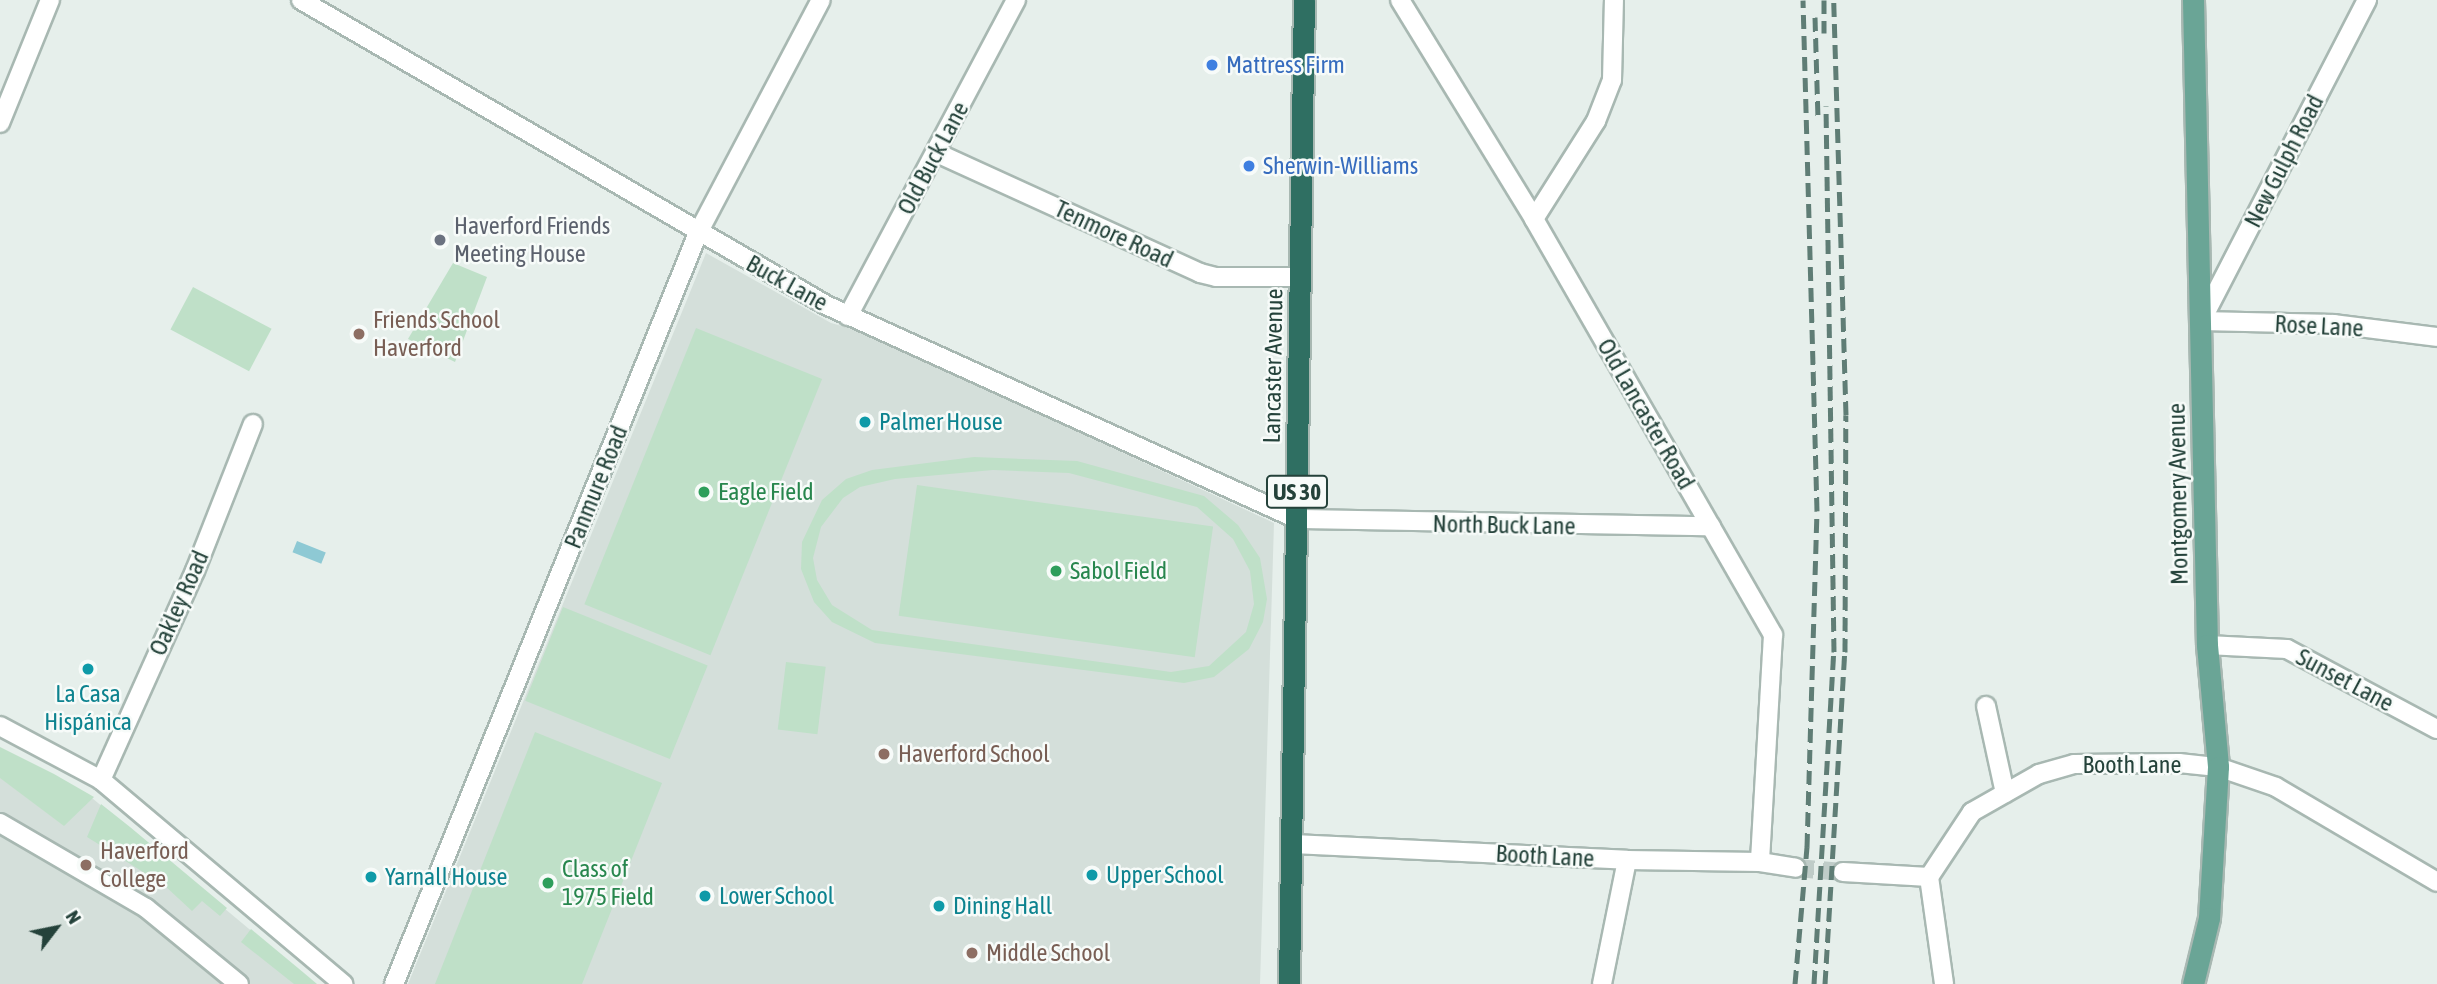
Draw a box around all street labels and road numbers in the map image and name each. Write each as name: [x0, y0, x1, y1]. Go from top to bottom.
street label: New Gulph Road: [2238, 90, 2330, 232]
street label: Old Buck Lane: [891, 97, 975, 219]
street label: Tenmore Road: [1050, 194, 1178, 274]
street label: Buck Lane: [741, 249, 833, 317]
street label: Lancaster Avenue: [1257, 288, 1289, 444]
street label: Rose Lane: [2274, 309, 2364, 343]
street label: Old Lancaster Road: [1591, 334, 1701, 494]
street label: Montgomery Avenue: [2162, 403, 2194, 585]
street label: Panmure Road: [558, 421, 634, 553]
road number: US 30: [1266, 472, 1328, 512]
street label: North Buck Lane: [1432, 509, 1576, 541]
street label: Oakley Road: [143, 546, 215, 660]
street label: Sunset Lane: [2292, 642, 2398, 718]
street label: Booth Lane: [2083, 751, 2181, 779]
street label: Booth Lane: [1495, 839, 1595, 873]

